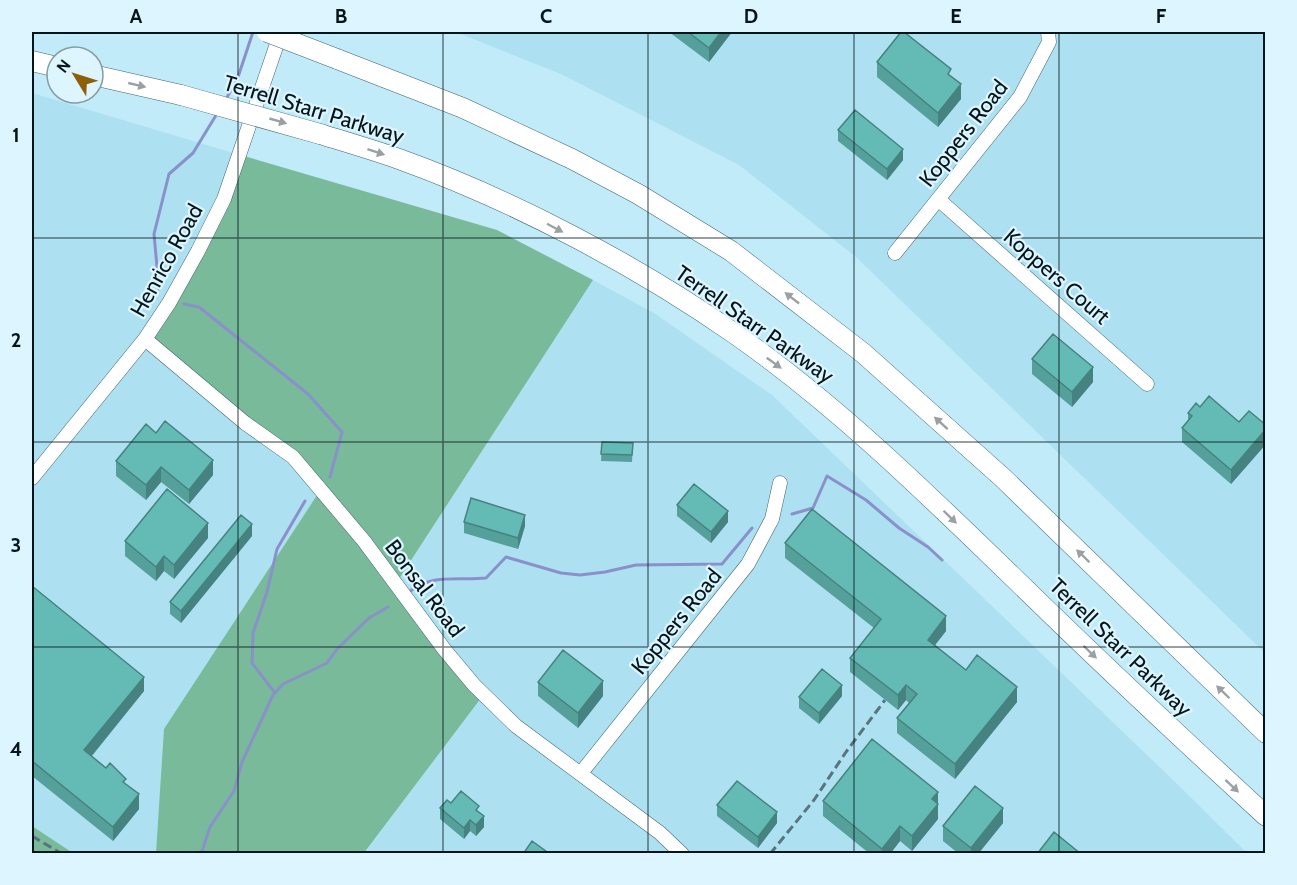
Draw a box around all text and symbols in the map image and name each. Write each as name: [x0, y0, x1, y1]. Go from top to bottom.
text: A: [130, 4, 143, 28]
text: B: [335, 4, 347, 28]
text: C: [540, 4, 552, 28]
text: D: [744, 4, 758, 28]
text: E: [950, 4, 962, 28]
text: F: [1156, 4, 1167, 28]
north arrow: [45, 45, 105, 105]
text: N: [53, 56, 75, 76]
street label: Terrell Starr Parkway: [220, 69, 407, 150]
street label: Koppers Road: [913, 74, 1014, 192]
one-way arrow: [128, 81, 146, 91]
one-way arrow: [269, 117, 287, 126]
text: 1: [12, 123, 20, 147]
one-way arrow: [367, 148, 385, 157]
street label: Henrico Road: [124, 199, 209, 321]
one-way arrow: [547, 223, 564, 233]
street label: Koppers Court: [998, 223, 1116, 330]
street label: Terrell Starr Parkway: [670, 260, 839, 389]
one-way arrow: [784, 292, 800, 304]
text: 2: [11, 328, 21, 352]
one-way arrow: [767, 357, 782, 369]
one-way arrow: [934, 417, 949, 430]
one-way arrow: [942, 509, 956, 523]
text: 3: [11, 533, 21, 557]
street label: Bonsal Road: [379, 534, 470, 642]
one-way arrow: [1076, 549, 1091, 563]
street label: Koppers Road: [626, 563, 727, 680]
street label: Terrell Starr Parkway: [1044, 573, 1197, 722]
one-way arrow: [1082, 645, 1097, 658]
one-way arrow: [1216, 685, 1231, 699]
text: 4: [10, 737, 22, 761]
one-way arrow: [1225, 778, 1239, 792]

